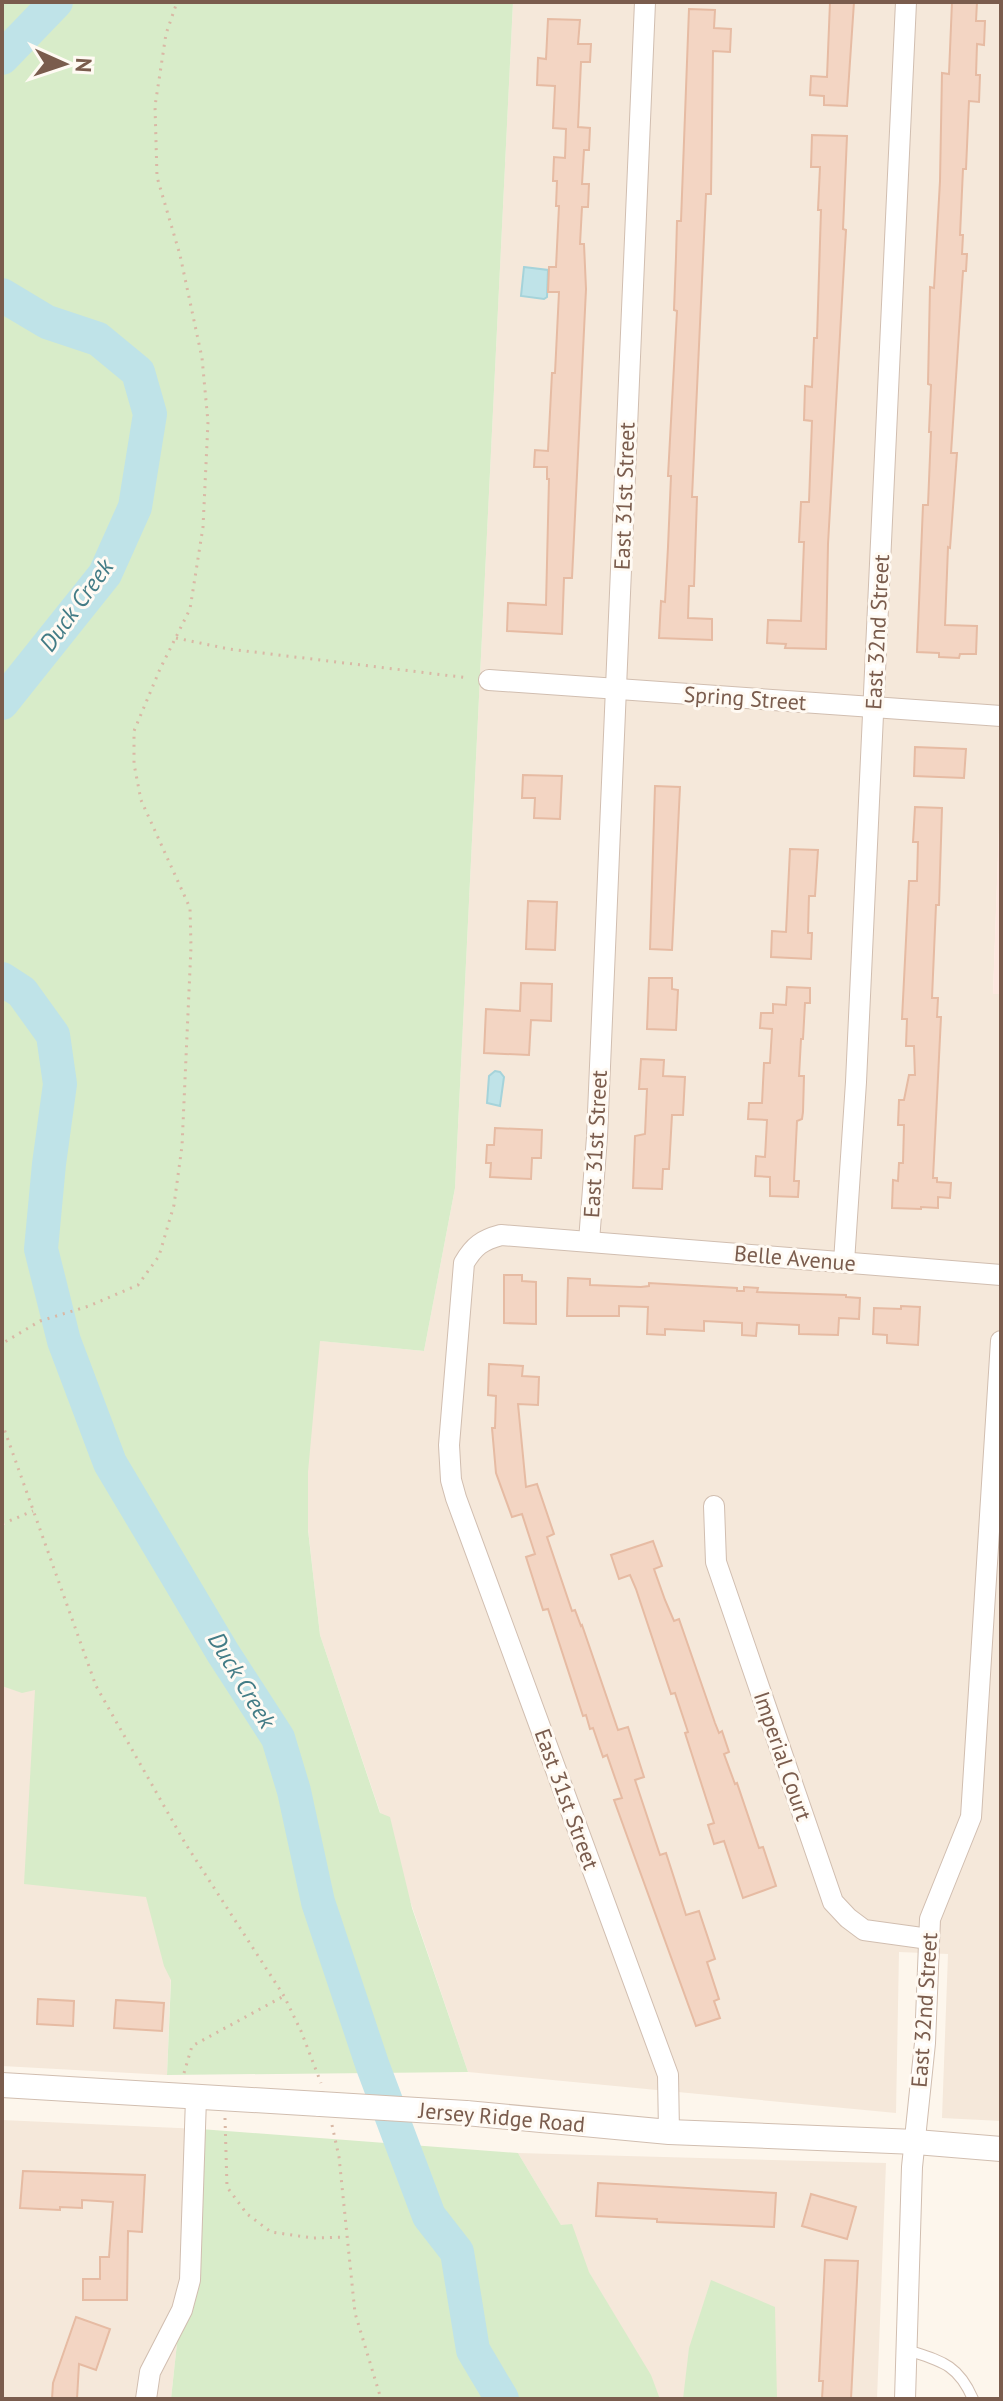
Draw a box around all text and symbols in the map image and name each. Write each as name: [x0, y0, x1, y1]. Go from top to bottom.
north arrow: [24, 24, 104, 104]
text: N: [70, 57, 98, 73]
street label: East 31st Street: [607, 421, 641, 570]
water label: Duck Creek: [32, 552, 121, 657]
street label: East 32nd Street: [859, 553, 895, 710]
street label: Spring Street: [683, 680, 808, 716]
street label: East 31st Street: [577, 1069, 613, 1219]
street label: Belle Avenue: [733, 1239, 857, 1277]
water label: Duck Creek: [201, 1626, 283, 1735]
street label: Imperial Court: [748, 1688, 818, 1825]
street label: East 31st Street: [529, 1725, 606, 1874]
street label: East 32nd Street: [905, 1931, 943, 2088]
street label: Jersey Ridge Road: [417, 2096, 586, 2138]

